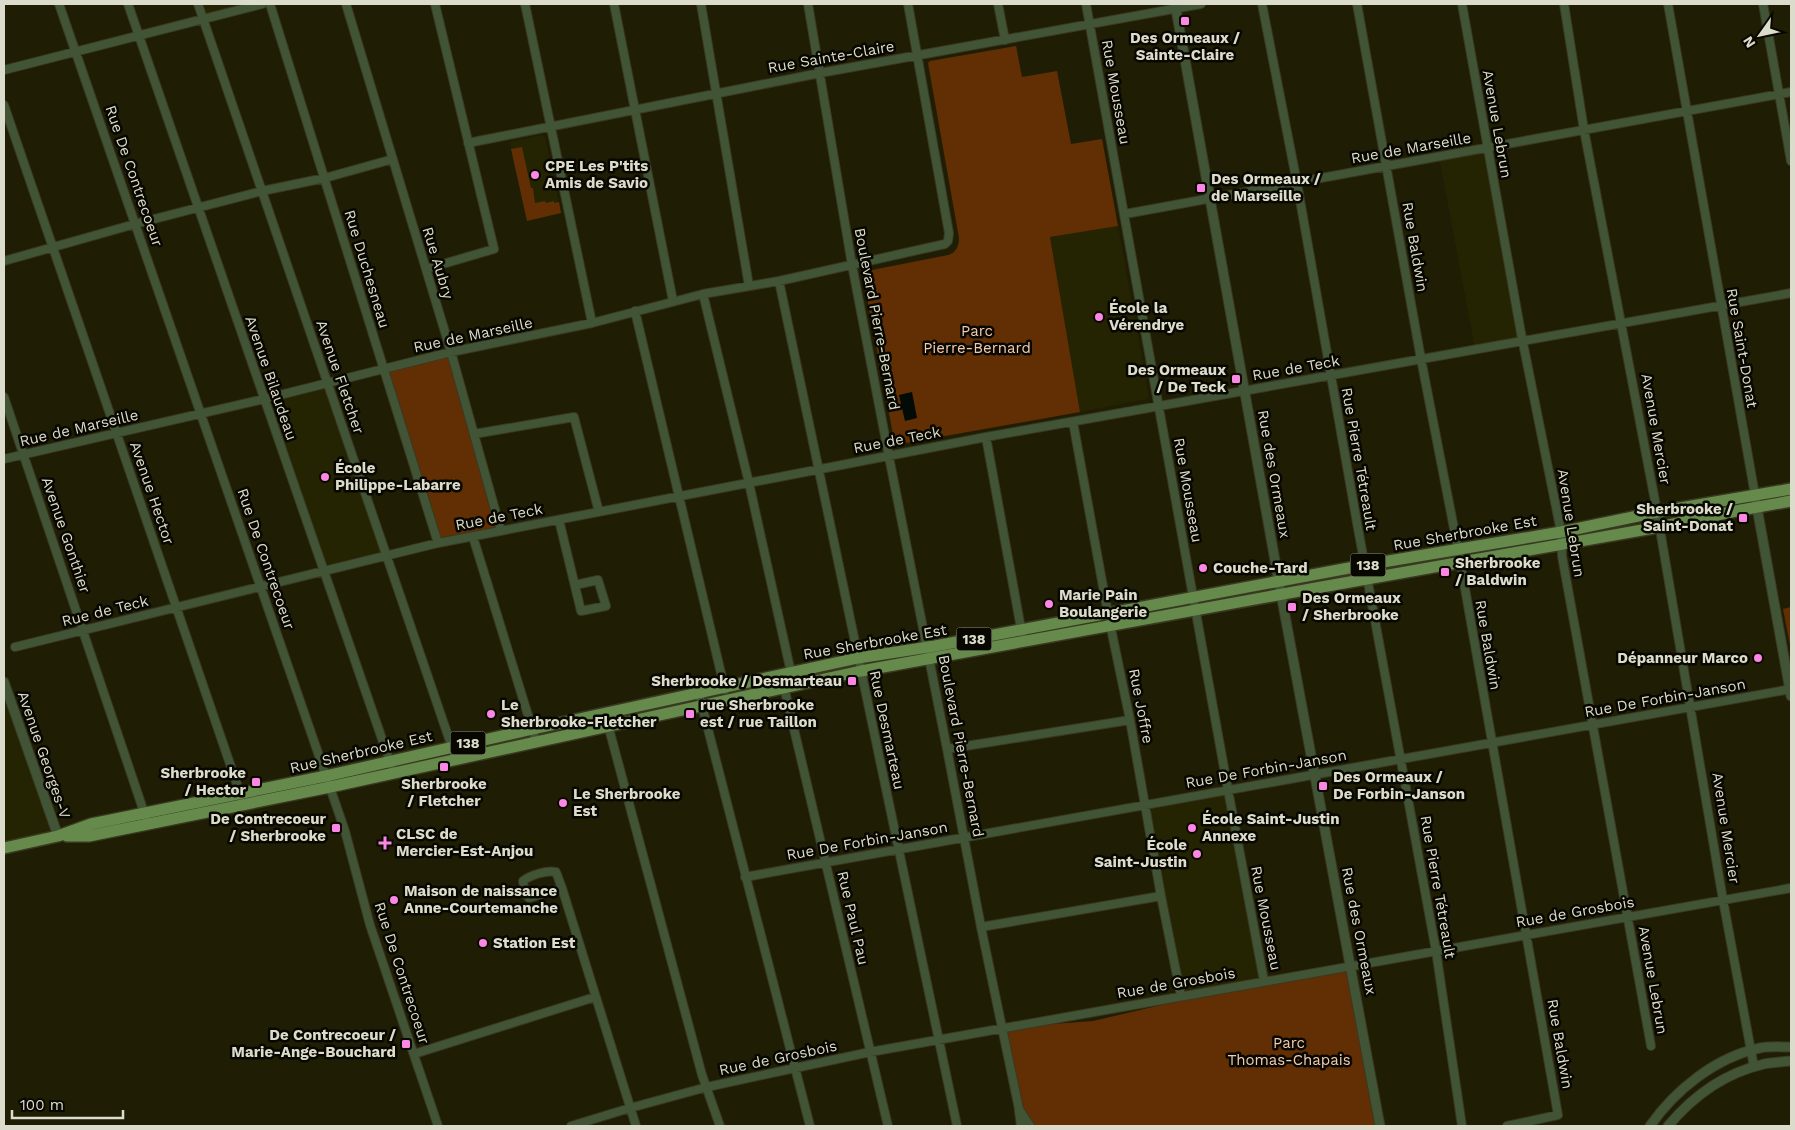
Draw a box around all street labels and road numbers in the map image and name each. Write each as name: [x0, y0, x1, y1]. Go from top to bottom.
street label: Rue Sainte-Claire: [766, 37, 896, 77]
street label: Rue Mousseau: [1098, 38, 1134, 146]
street label: Avenue Lebrun: [1479, 68, 1515, 180]
street label: Rue De Contrecoeur: [101, 103, 167, 249]
street label: Rue de Marseille: [1350, 129, 1472, 167]
street label: Rue Baldwin: [1398, 201, 1432, 293]
street label: Rue Duchesneau: [340, 208, 394, 330]
street label: Rue Aubry: [418, 225, 458, 302]
street label: Boulevard Pierre-Bernard: [850, 226, 904, 412]
street label: Rue Saint-Donat: [1723, 287, 1762, 410]
street label: Avenue Bilaudeau: [241, 314, 301, 442]
street label: Rue de Marseille: [412, 314, 534, 356]
street label: Avenue Fletcher: [312, 318, 368, 436]
street label: Rue de Teck: [1251, 351, 1342, 385]
street label: Avenue Mercier: [1637, 372, 1675, 486]
street label: Rue Pierre Tétreault: [1338, 386, 1381, 533]
street label: Rue de Marseille: [18, 406, 140, 450]
street label: Rue des Ormeaux: [1254, 408, 1294, 540]
street label: Rue de Teck: [852, 423, 943, 457]
street label: Rue Mousseau: [1170, 436, 1206, 544]
street label: Avenue Hector: [126, 439, 178, 547]
street label: Avenue Lebrun: [1554, 467, 1588, 579]
street label: Avenue Gonthier: [38, 475, 94, 595]
street label: Rue De Contrecoeur: [233, 486, 299, 632]
street label: Rue de Teck: [454, 500, 545, 534]
street label: Rue Sherbrooke Est: [1392, 511, 1539, 555]
road number: 138: [1350, 554, 1386, 576]
street label: Rue de Teck: [60, 591, 151, 630]
street label: Rue Baldwin: [1471, 599, 1505, 691]
street label: Rue Sherbrooke Est: [802, 620, 949, 664]
road number: 138: [956, 628, 992, 650]
street label: Boulevard Pierre-Bernard: [934, 653, 988, 839]
street label: Rue Joffre: [1125, 667, 1157, 745]
street label: Rue Desmarteau: [866, 669, 908, 791]
street label: Rue De Forbin-Janson: [1583, 675, 1747, 721]
street label: Avenue Georges-V: [14, 689, 74, 821]
street label: Rue Sherbrooke Est: [288, 727, 435, 777]
road number: 138: [450, 731, 486, 754]
street label: Rue De Forbin-Janson: [1184, 746, 1348, 792]
street label: Avenue Mercier: [1708, 771, 1744, 885]
street label: Rue Pierre Tétreault: [1417, 814, 1460, 961]
street label: Rue De Forbin-Janson: [785, 818, 949, 864]
street label: Rue Mousseau: [1247, 864, 1285, 972]
street label: Rue des Ormeaux: [1338, 866, 1380, 996]
street label: Rue Paul Pau: [833, 869, 873, 967]
street label: Rue de Grosbois: [1514, 893, 1636, 931]
street label: Rue De Contrecoeur: [371, 900, 433, 1046]
street label: Avenue Lebrun: [1635, 924, 1671, 1036]
street label: Rue de Grosbois: [1115, 964, 1237, 1002]
street label: Rue Baldwin: [1543, 998, 1577, 1090]
street label: Rue de Grosbois: [717, 1037, 839, 1079]

